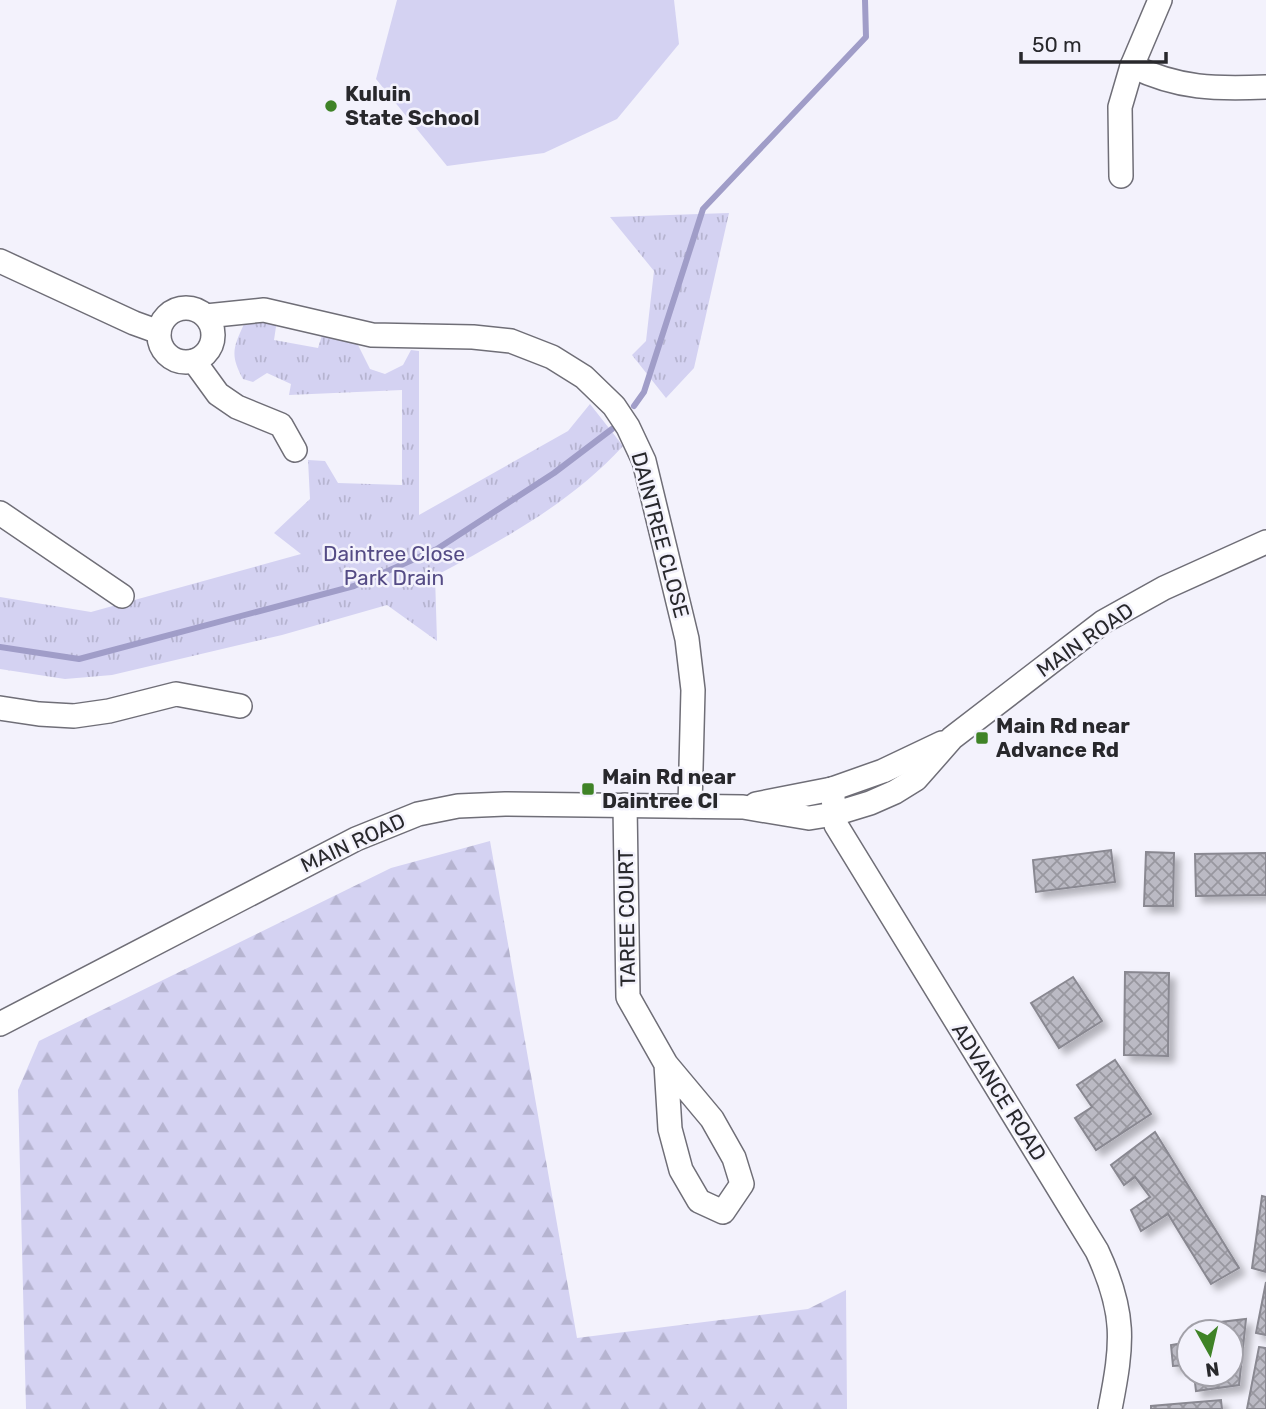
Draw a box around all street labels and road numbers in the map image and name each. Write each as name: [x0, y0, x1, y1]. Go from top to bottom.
street label: DAINTREE CLOSE: [626, 449, 695, 621]
street label: MAIN ROAD: [1031, 597, 1138, 682]
street label: MAIN ROAD: [297, 807, 409, 878]
street label: TAREE COURT: [613, 849, 640, 987]
street label: ADVANCE ROAD: [947, 1018, 1052, 1165]

